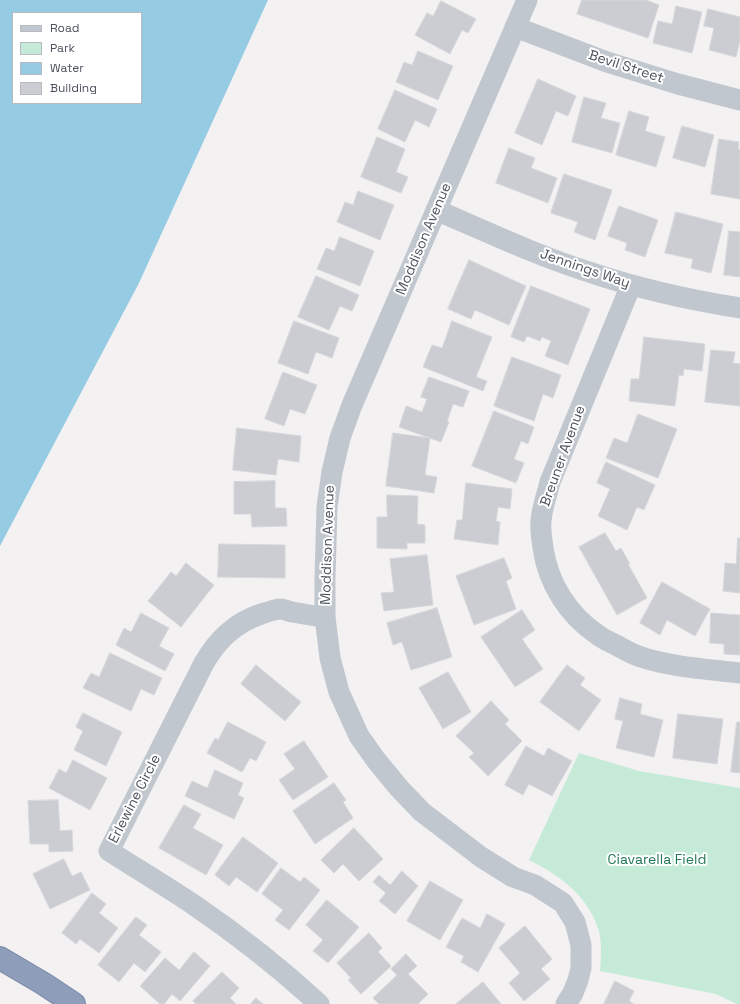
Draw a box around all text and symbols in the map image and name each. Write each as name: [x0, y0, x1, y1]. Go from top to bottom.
legend: [12, 12, 142, 104]
text: Road: [50, 20, 79, 36]
text: Park: [50, 40, 75, 56]
street label: Bevil Street: [586, 47, 666, 87]
text: Water: [50, 60, 84, 76]
text: Building: [50, 80, 97, 96]
street label: Moddison Avenue: [393, 181, 455, 297]
street label: Jennings Way: [538, 246, 632, 292]
street label: Breuner Avenue: [537, 403, 589, 509]
street label: Moddison Avenue: [318, 485, 338, 605]
street label: Erlewine Circle: [105, 752, 165, 846]
park label: Ciavarella Field: [607, 852, 707, 868]

